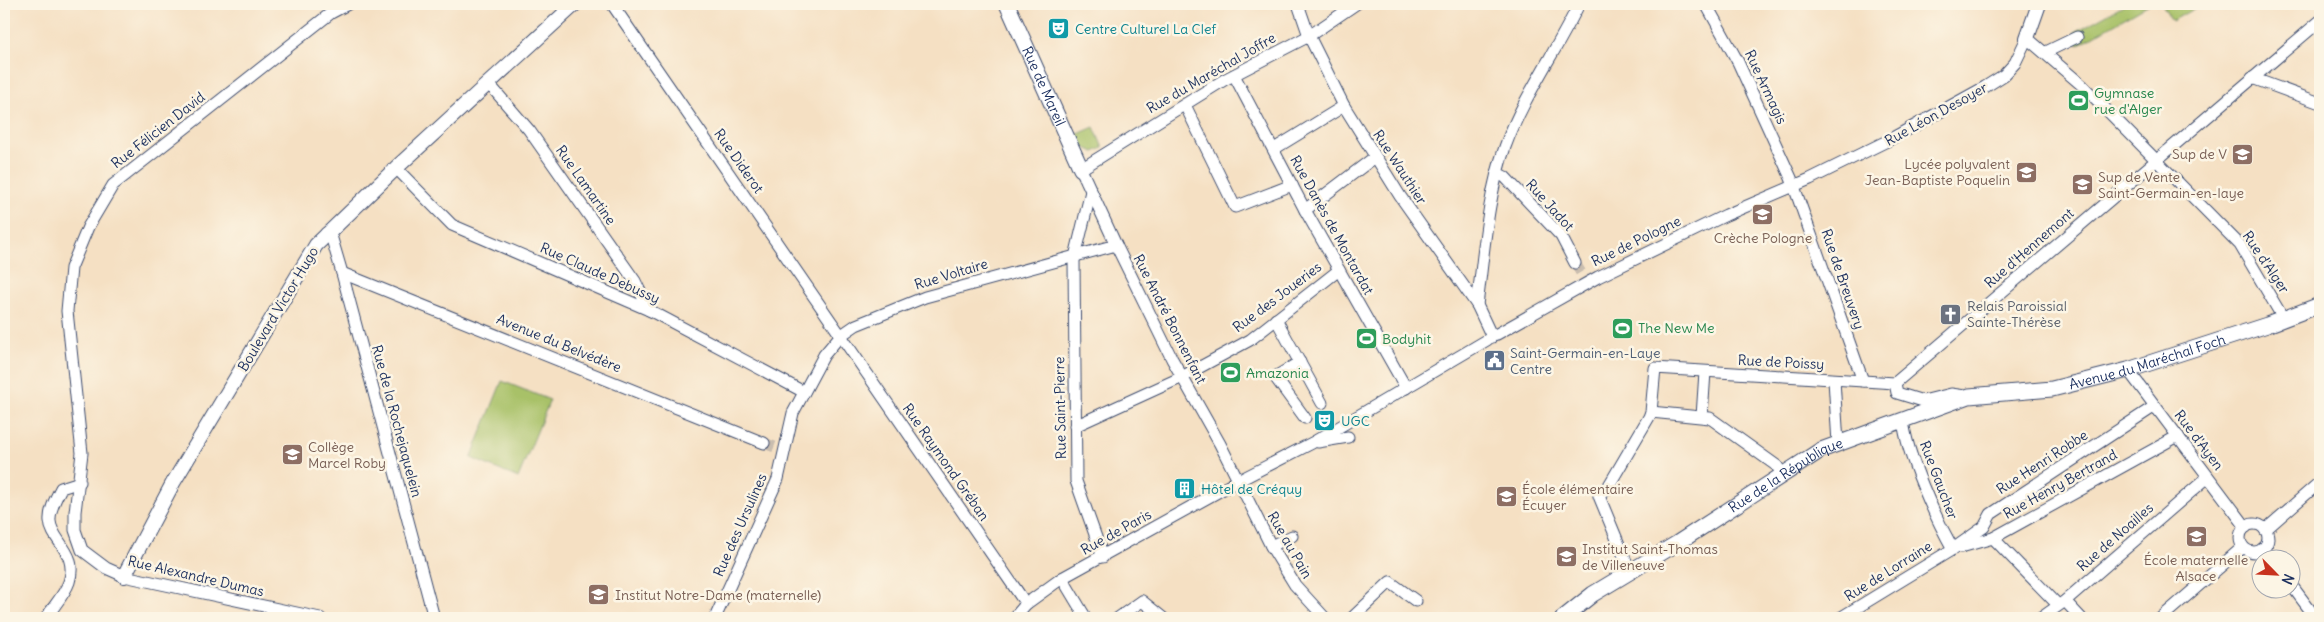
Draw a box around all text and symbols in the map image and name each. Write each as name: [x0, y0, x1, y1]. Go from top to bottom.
theatre icon: Centre Culturel La Clef: [1047, 17, 1071, 41]
place label: Centre Culturel La Clef: [1075, 20, 1217, 38]
street label: Rue du Maréchal Joffre: [1143, 29, 1279, 117]
street label: Rue de Mareil: [1018, 44, 1069, 129]
street label: Rue Armagis: [1741, 47, 1791, 127]
street label: Rue Léon Desoyer: [1881, 78, 1991, 150]
place label: Gymnase rue d'Alger: [2094, 84, 2163, 118]
street label: Rue Félicien David: [107, 88, 209, 172]
sports icon: Gymnase rue d'Alger: [2066, 89, 2090, 113]
street label: Rue Diderot: [710, 125, 768, 197]
street label: Rue Wauthier: [1369, 126, 1431, 208]
street label: Rue Lamartine: [552, 142, 620, 228]
school or university icon: Sup de V: [2231, 142, 2255, 166]
place label: Sup de V: [2172, 145, 2227, 163]
street label: Rue Danès de Montardat: [1286, 152, 1378, 298]
place label: Lycée polyvalent Jean-Baptiste Poquelin: [1865, 155, 2010, 189]
school or university icon: Lycée polyvalent Jean-Baptiste Poquelin: [2014, 160, 2038, 184]
place label: Sup de Vente Saint-Germain-en-laye: [2098, 168, 2244, 202]
school or university icon: Sup de Vente Saint-Germain-en-laye: [2070, 173, 2094, 197]
street label: Rue Jadot: [1522, 175, 1578, 235]
school or university icon: Crèche Pologne: [1751, 203, 1775, 227]
street label: Rue d'Hennemont: [1981, 204, 2078, 292]
street label: Rue de Pologne: [1588, 212, 1684, 270]
street label: Rue de Breuvery: [1817, 226, 1869, 332]
street label: Rue d'Alger: [2239, 227, 2294, 297]
place label: Crèche Pologne: [1714, 229, 1812, 247]
street label: Rue Claude Debussy: [537, 238, 663, 308]
street label: Boulevard Victor Hugo: [234, 243, 322, 375]
street label: Rue André Bonnenfant: [1129, 251, 1211, 387]
street label: Rue Voltaire: [912, 254, 990, 294]
street label: Rue des Joueries: [1229, 258, 1325, 336]
place label: Relais Paroissial Sainte-Thérèse: [1967, 297, 2067, 331]
church icon: Relais Paroissial Sainte-Thérèse: [1939, 302, 1963, 326]
street label: Avenue du Belvédère: [494, 310, 624, 376]
sports icon: The New Me: [1610, 316, 1634, 340]
place label: The New Me: [1638, 319, 1715, 337]
sports icon: Bodyhit: [1354, 327, 1378, 351]
place label: Bodyhit: [1382, 330, 1431, 348]
street label: Avenue du Maréchal Foch: [2067, 330, 2228, 393]
street label: Rue de la Rochejaquelein: [368, 343, 426, 499]
place label: Saint-Germain-en-Laye Centre: [1510, 344, 1661, 378]
public building icon: Saint-Germain-en-Laye Centre: [1482, 349, 1506, 373]
street label: Rue de Poissy: [1737, 351, 1825, 373]
street label: Rue Saint-Pierre: [1050, 356, 1070, 460]
sports icon: Amazonia: [1218, 361, 1242, 385]
place label: Amazonia: [1246, 364, 1309, 382]
street label: Rue Raymond Gréban: [899, 400, 993, 524]
street label: Rue d'Ayen: [2171, 406, 2227, 474]
theatre icon: UGC: [1313, 409, 1337, 433]
place label: UGC: [1341, 412, 1370, 430]
street label: Rue Henri Robbe: [1993, 426, 2091, 498]
street label: Rue de la République: [1725, 434, 1845, 517]
place label: Collège Marcel Roby: [308, 438, 386, 472]
street label: Rue Gaucher: [1916, 438, 1962, 522]
school or university icon: Collège Marcel Roby: [280, 443, 304, 467]
street label: Rue Henry Bertrand: [2000, 445, 2120, 523]
street label: Rue des Ursulines: [709, 471, 771, 579]
building icon: Hôtel de Créquy: [1173, 477, 1197, 501]
place label: Hôtel de Créquy: [1201, 480, 1302, 498]
place label: École élémentaire Écuyer: [1522, 480, 1634, 514]
school or university icon: École élémentaire Écuyer: [1494, 485, 1518, 509]
street label: Rue de Noailles: [2073, 499, 2157, 575]
street label: Rue de Paris: [1077, 505, 1155, 559]
street label: Rue au Pain: [1264, 508, 1316, 582]
school or university icon: École maternelle Alsace: [2184, 525, 2208, 549]
street label: Rue de Lorraine: [1841, 537, 1935, 605]
place label: Institut Saint-Thomas de Villeneuve: [1582, 540, 1718, 574]
school or university icon: Institut Saint-Thomas de Villeneuve: [1554, 545, 1578, 569]
north arrow: [2252, 550, 2302, 600]
place label: École maternelle Alsace: [2144, 551, 2248, 585]
street label: Rue Alexandre Dumas: [126, 552, 266, 600]
text: N: [2278, 571, 2298, 587]
school or university icon: Institut Notre-Dame (maternelle): [587, 583, 611, 607]
place label: Institut Notre-Dame (maternelle): [615, 586, 821, 604]

